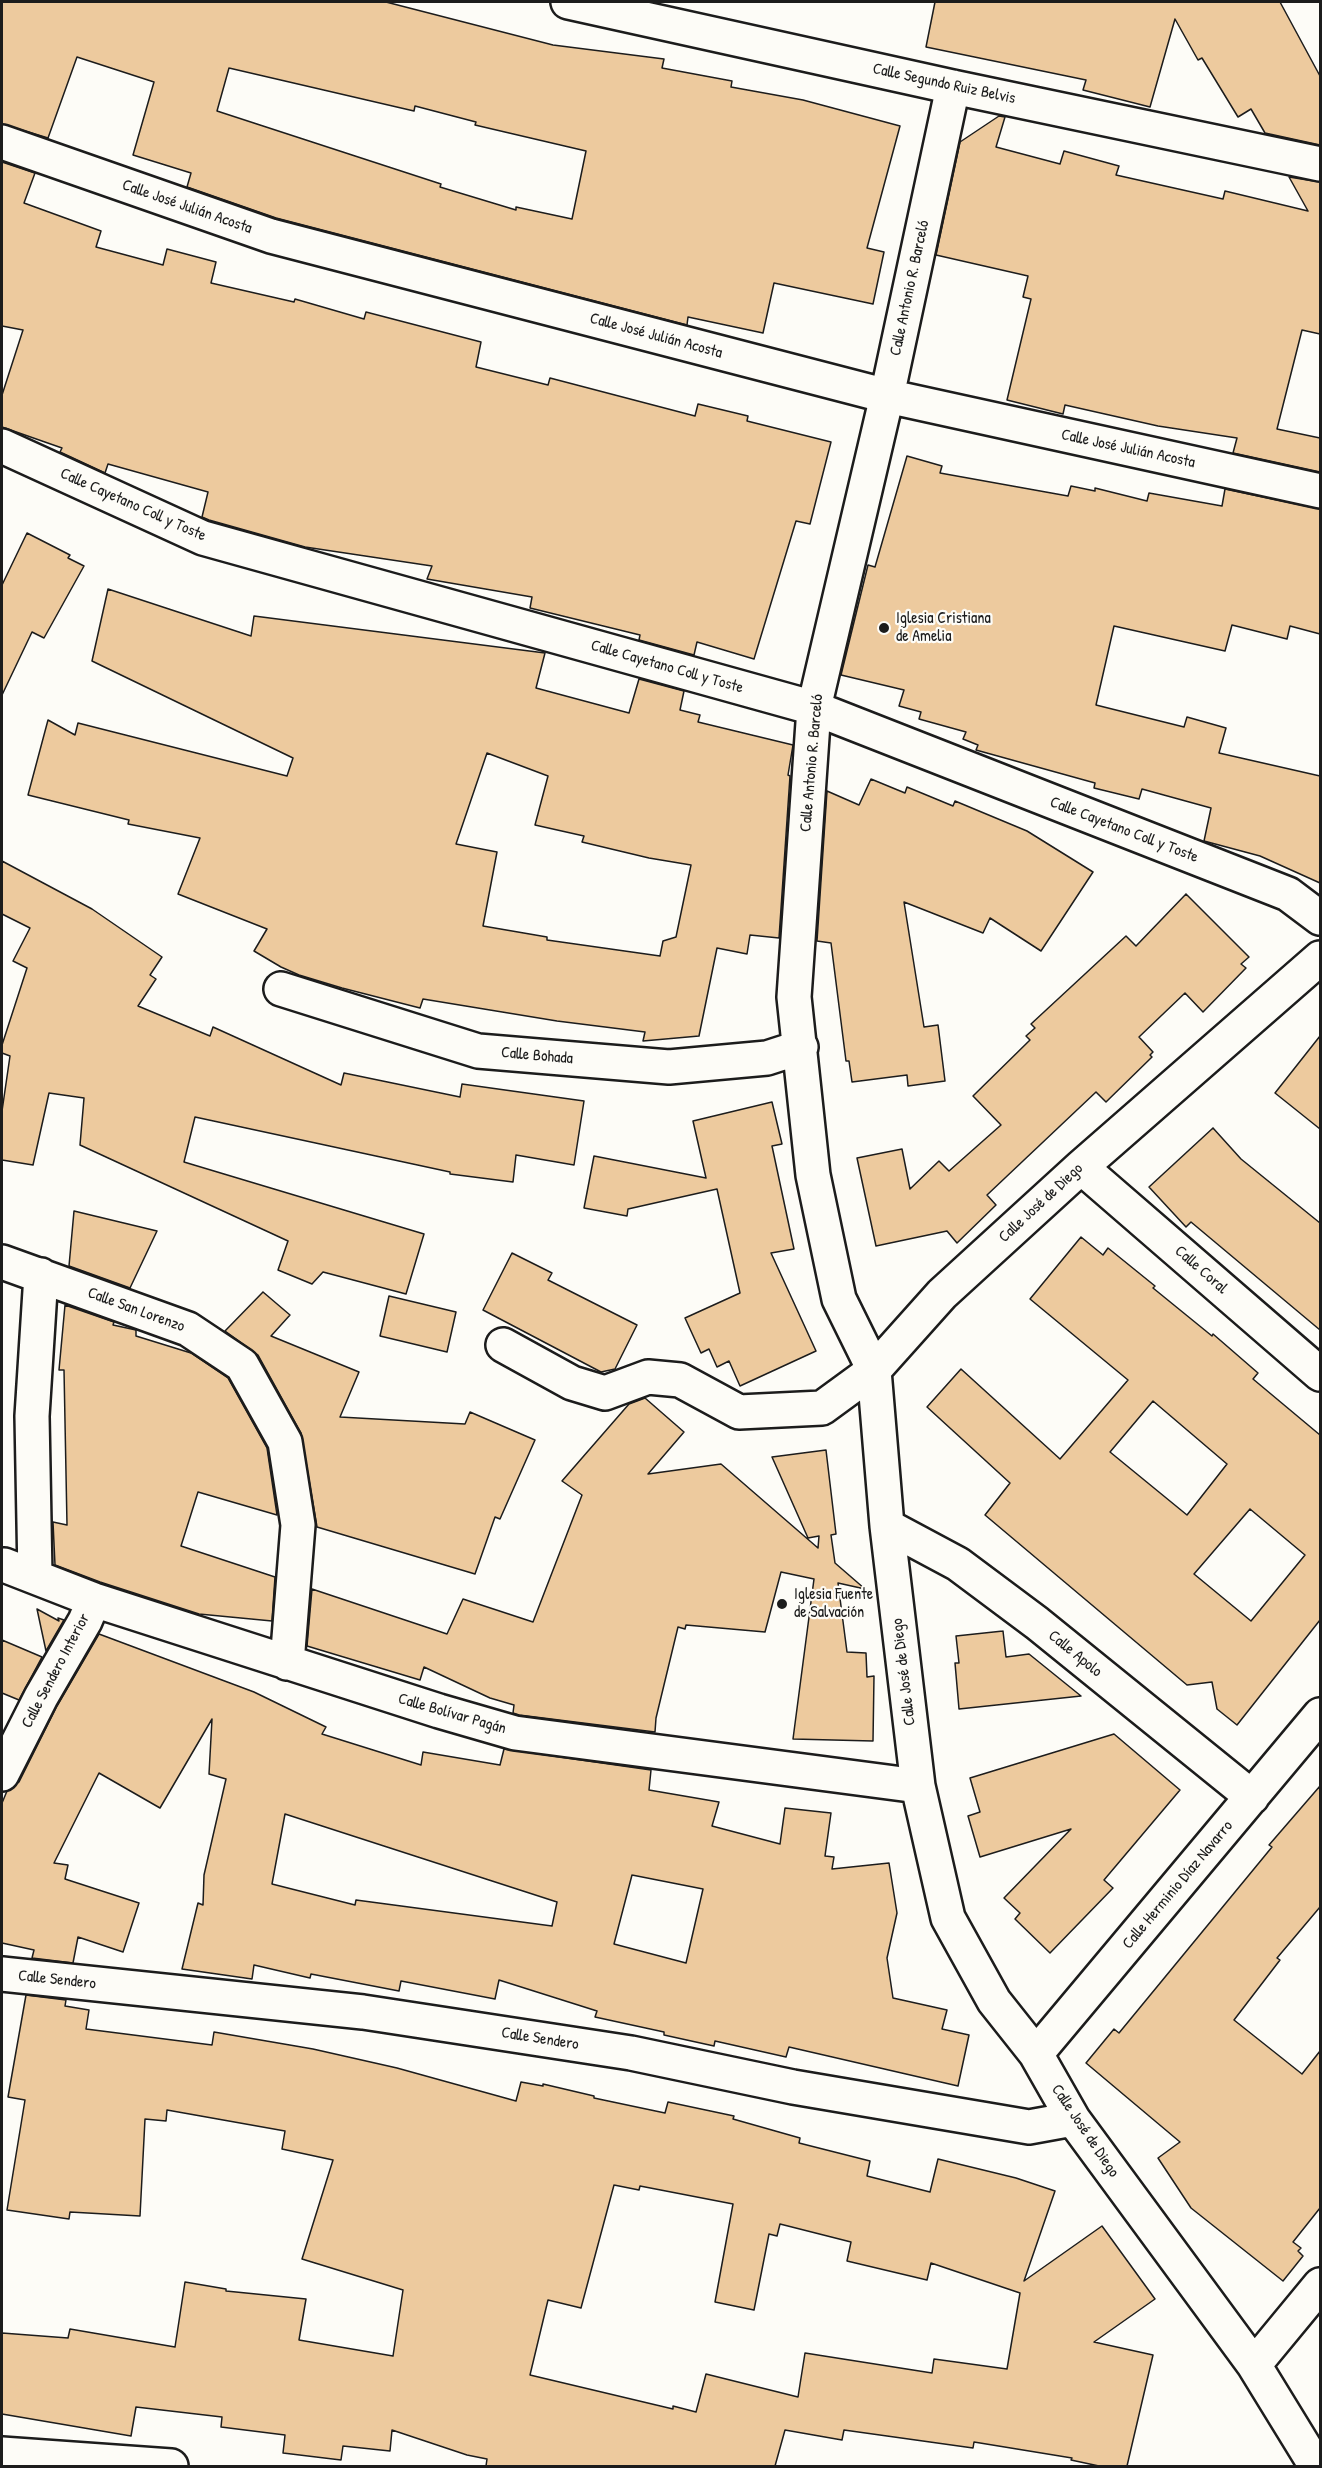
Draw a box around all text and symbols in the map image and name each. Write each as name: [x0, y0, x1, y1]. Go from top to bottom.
street label: Calle Segundo Ruiz Belvis: [871, 59, 1017, 109]
street label: Calle José Julián Acosta: [119, 176, 255, 238]
street label: Calle Antonio R. Barceló: [886, 218, 934, 358]
street label: Calle José Julián Acosta: [588, 309, 724, 363]
street label: Calle José Julián Acosta: [1059, 425, 1197, 473]
street label: Calle Cayetano Coll y Toste: [57, 464, 209, 546]
place label: Iglesia Cristiana de Amelia: [896, 609, 991, 647]
marker: Iglesia Cristiana de Amelia: [877, 621, 891, 635]
street label: Calle Cayetano Coll y Toste: [589, 636, 745, 698]
street label: Calle Antonio R. Barceló: [796, 693, 828, 833]
street label: Calle Cayetano Coll y Toste: [1047, 793, 1201, 867]
street label: Calle Bohada: [500, 1043, 574, 1069]
street label: Calle José de Diego: [995, 1159, 1087, 1247]
street label: Calle Coral: [1171, 1242, 1231, 1298]
street label: Calle San Lorenzo: [85, 1284, 187, 1336]
place label: Iglesia Fuente de Salvación: [794, 1585, 873, 1623]
marker: Iglesia Fuente de Salvación: [775, 1597, 789, 1611]
street label: Calle Sendero Interior: [18, 1610, 94, 1732]
street label: Calle José de Diego: [888, 1617, 920, 1727]
street label: Calle Apolo: [1044, 1626, 1106, 1682]
street label: Calle Bolívar Pagán: [396, 1689, 508, 1739]
street label: Calle Herminio Díaz Navarro: [1119, 1817, 1237, 1953]
street label: Calle Sendero: [17, 1966, 97, 1994]
street label: Calle Sendero: [500, 2023, 580, 2055]
street label: Calle José de Diego: [1047, 2081, 1123, 2181]

